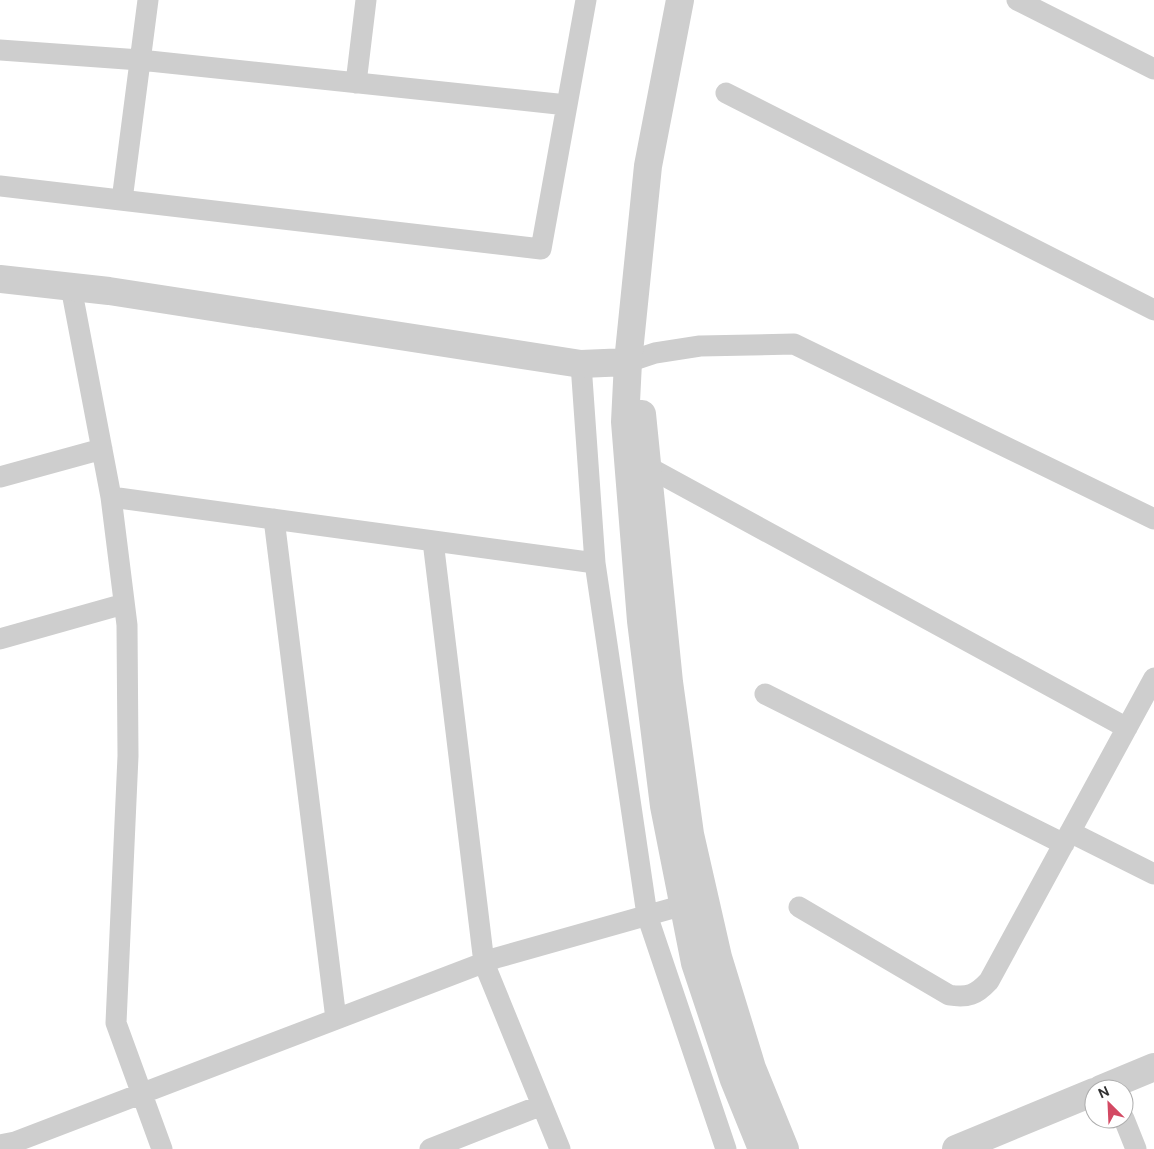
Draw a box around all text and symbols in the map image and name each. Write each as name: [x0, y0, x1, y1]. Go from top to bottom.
north arrow: [1084, 1079, 1134, 1129]
text: N: [1095, 1082, 1112, 1102]

